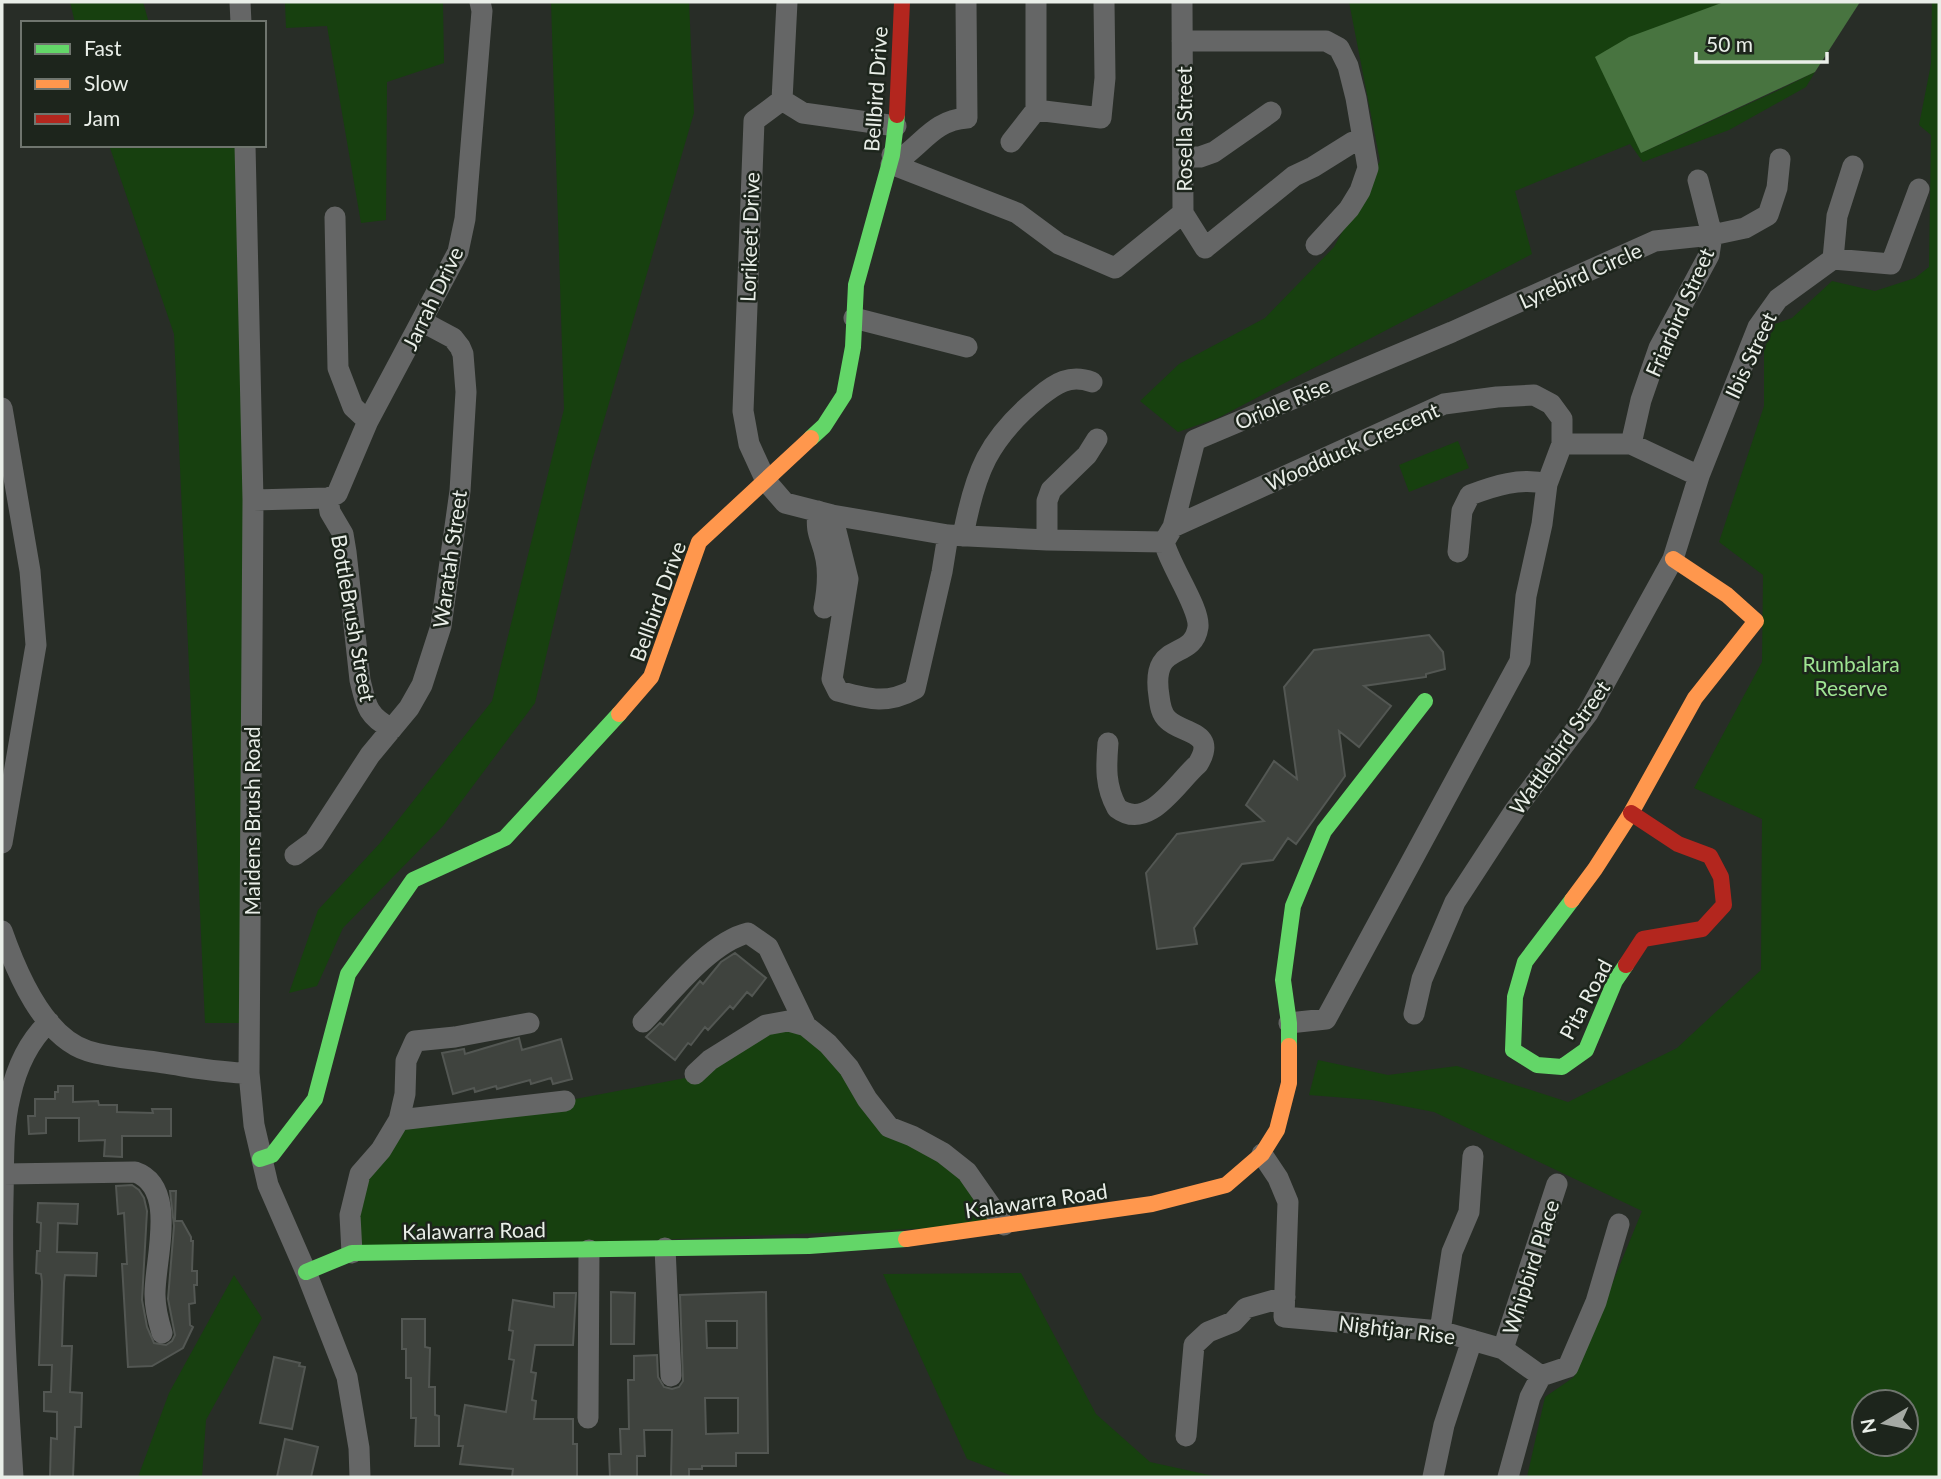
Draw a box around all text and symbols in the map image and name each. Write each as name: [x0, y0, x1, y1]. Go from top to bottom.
legend: [21, 21, 266, 147]
scale bar: [1696, 21, 1827, 65]
street label: Bellbird Drive: [858, 25, 892, 153]
text: 50 m: [1706, 31, 1753, 56]
text: Fast: [84, 35, 122, 60]
street label: Rosella Street: [1171, 66, 1196, 192]
text: Slow: [84, 70, 129, 95]
text: Jam: [84, 105, 120, 130]
street label: Lorikeet Drive: [734, 172, 764, 302]
street label: Lyrebird Circle: [1515, 237, 1645, 313]
street label: Jarrah Drive: [396, 242, 468, 354]
street label: Friarbird Street: [1639, 243, 1719, 380]
street label: Ibis Street: [1719, 307, 1781, 402]
street label: Oriole Rise: [1231, 372, 1333, 434]
street label: Woodduck Crescent: [1261, 396, 1443, 495]
street label: Waratah Street: [427, 488, 471, 630]
street label: BottleBrush Street: [327, 532, 381, 704]
street label: Bellbird Drive: [624, 538, 690, 664]
park label: Rumbalara Reserve: [1802, 651, 1900, 700]
street label: Wattlebird Street: [1504, 675, 1615, 819]
street label: Maidens Brush Road: [239, 726, 264, 916]
street label: Pita Road: [1553, 954, 1617, 1044]
street label: Kalawarra Road: [963, 1178, 1109, 1222]
street label: Whipbird Place: [1496, 1196, 1564, 1338]
street label: Kalawarra Road: [402, 1216, 546, 1244]
street label: Nightjar Rise: [1337, 1309, 1457, 1349]
north arrow: [1850, 1388, 1920, 1458]
text: N: [1855, 1417, 1880, 1435]

